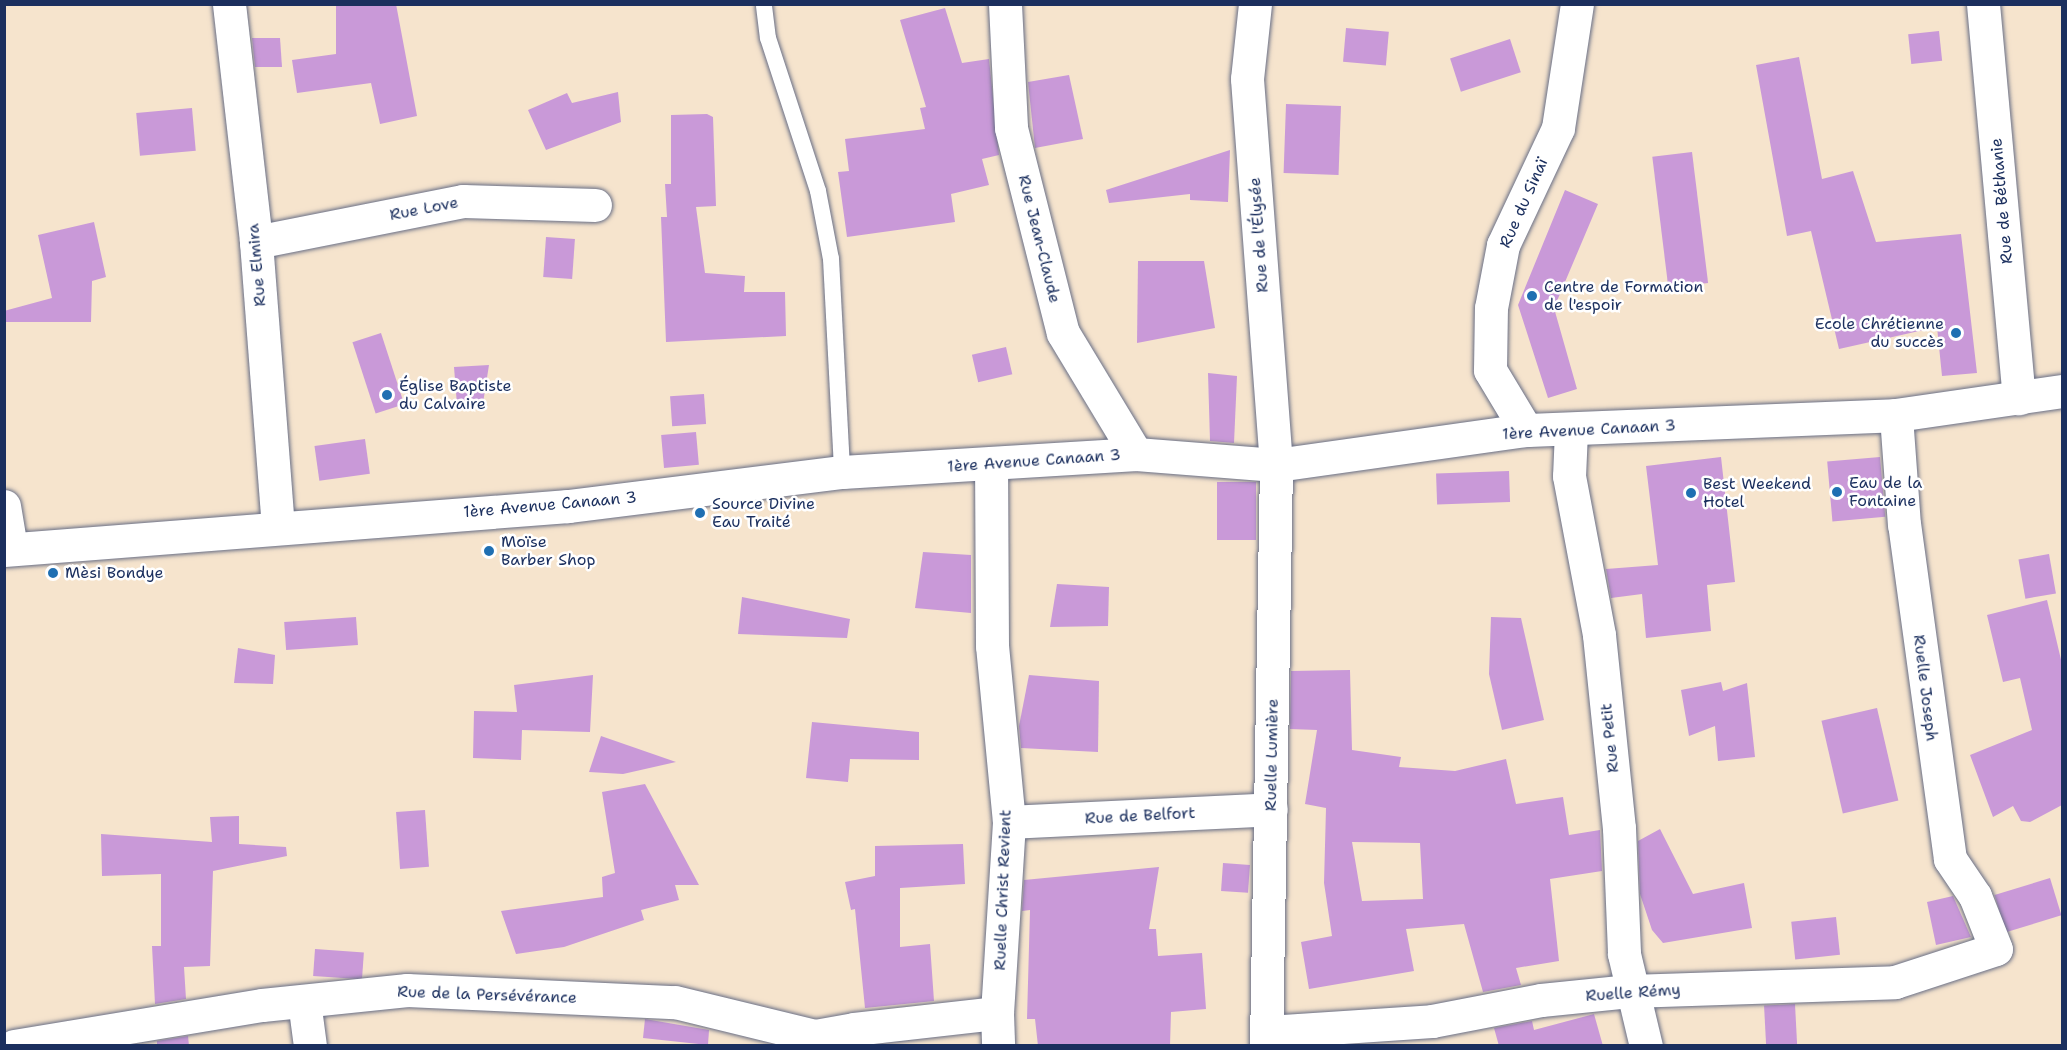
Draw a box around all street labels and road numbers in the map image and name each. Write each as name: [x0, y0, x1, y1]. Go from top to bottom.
street label: Rue de Béthanie: [1987, 137, 2017, 265]
street label: Rue du Sinaï: [1496, 155, 1552, 251]
street label: Rue Jean-Claude: [1014, 173, 1064, 305]
street label: Rue de l'Élysée: [1245, 177, 1273, 293]
street label: Rue Love: [388, 193, 460, 225]
street label: Rue Elmira: [244, 223, 270, 307]
street label: 1ère Avenue Canaan 3: [1502, 416, 1676, 444]
street label: 1ère Avenue Canaan 3: [947, 445, 1121, 477]
street label: 1ère Avenue Canaan 3: [462, 488, 638, 522]
street label: Ruelle Joseph: [1909, 634, 1941, 742]
street label: Ruelle Lumière: [1261, 699, 1283, 811]
street label: Rue Petit: [1597, 702, 1623, 774]
street label: Rue de Belfort: [1084, 804, 1196, 828]
street label: Ruelle Christ Revient: [991, 809, 1015, 971]
street label: Ruelle Rémy: [1585, 980, 1681, 1006]
street label: Rue de la Persévérance: [397, 982, 577, 1008]

